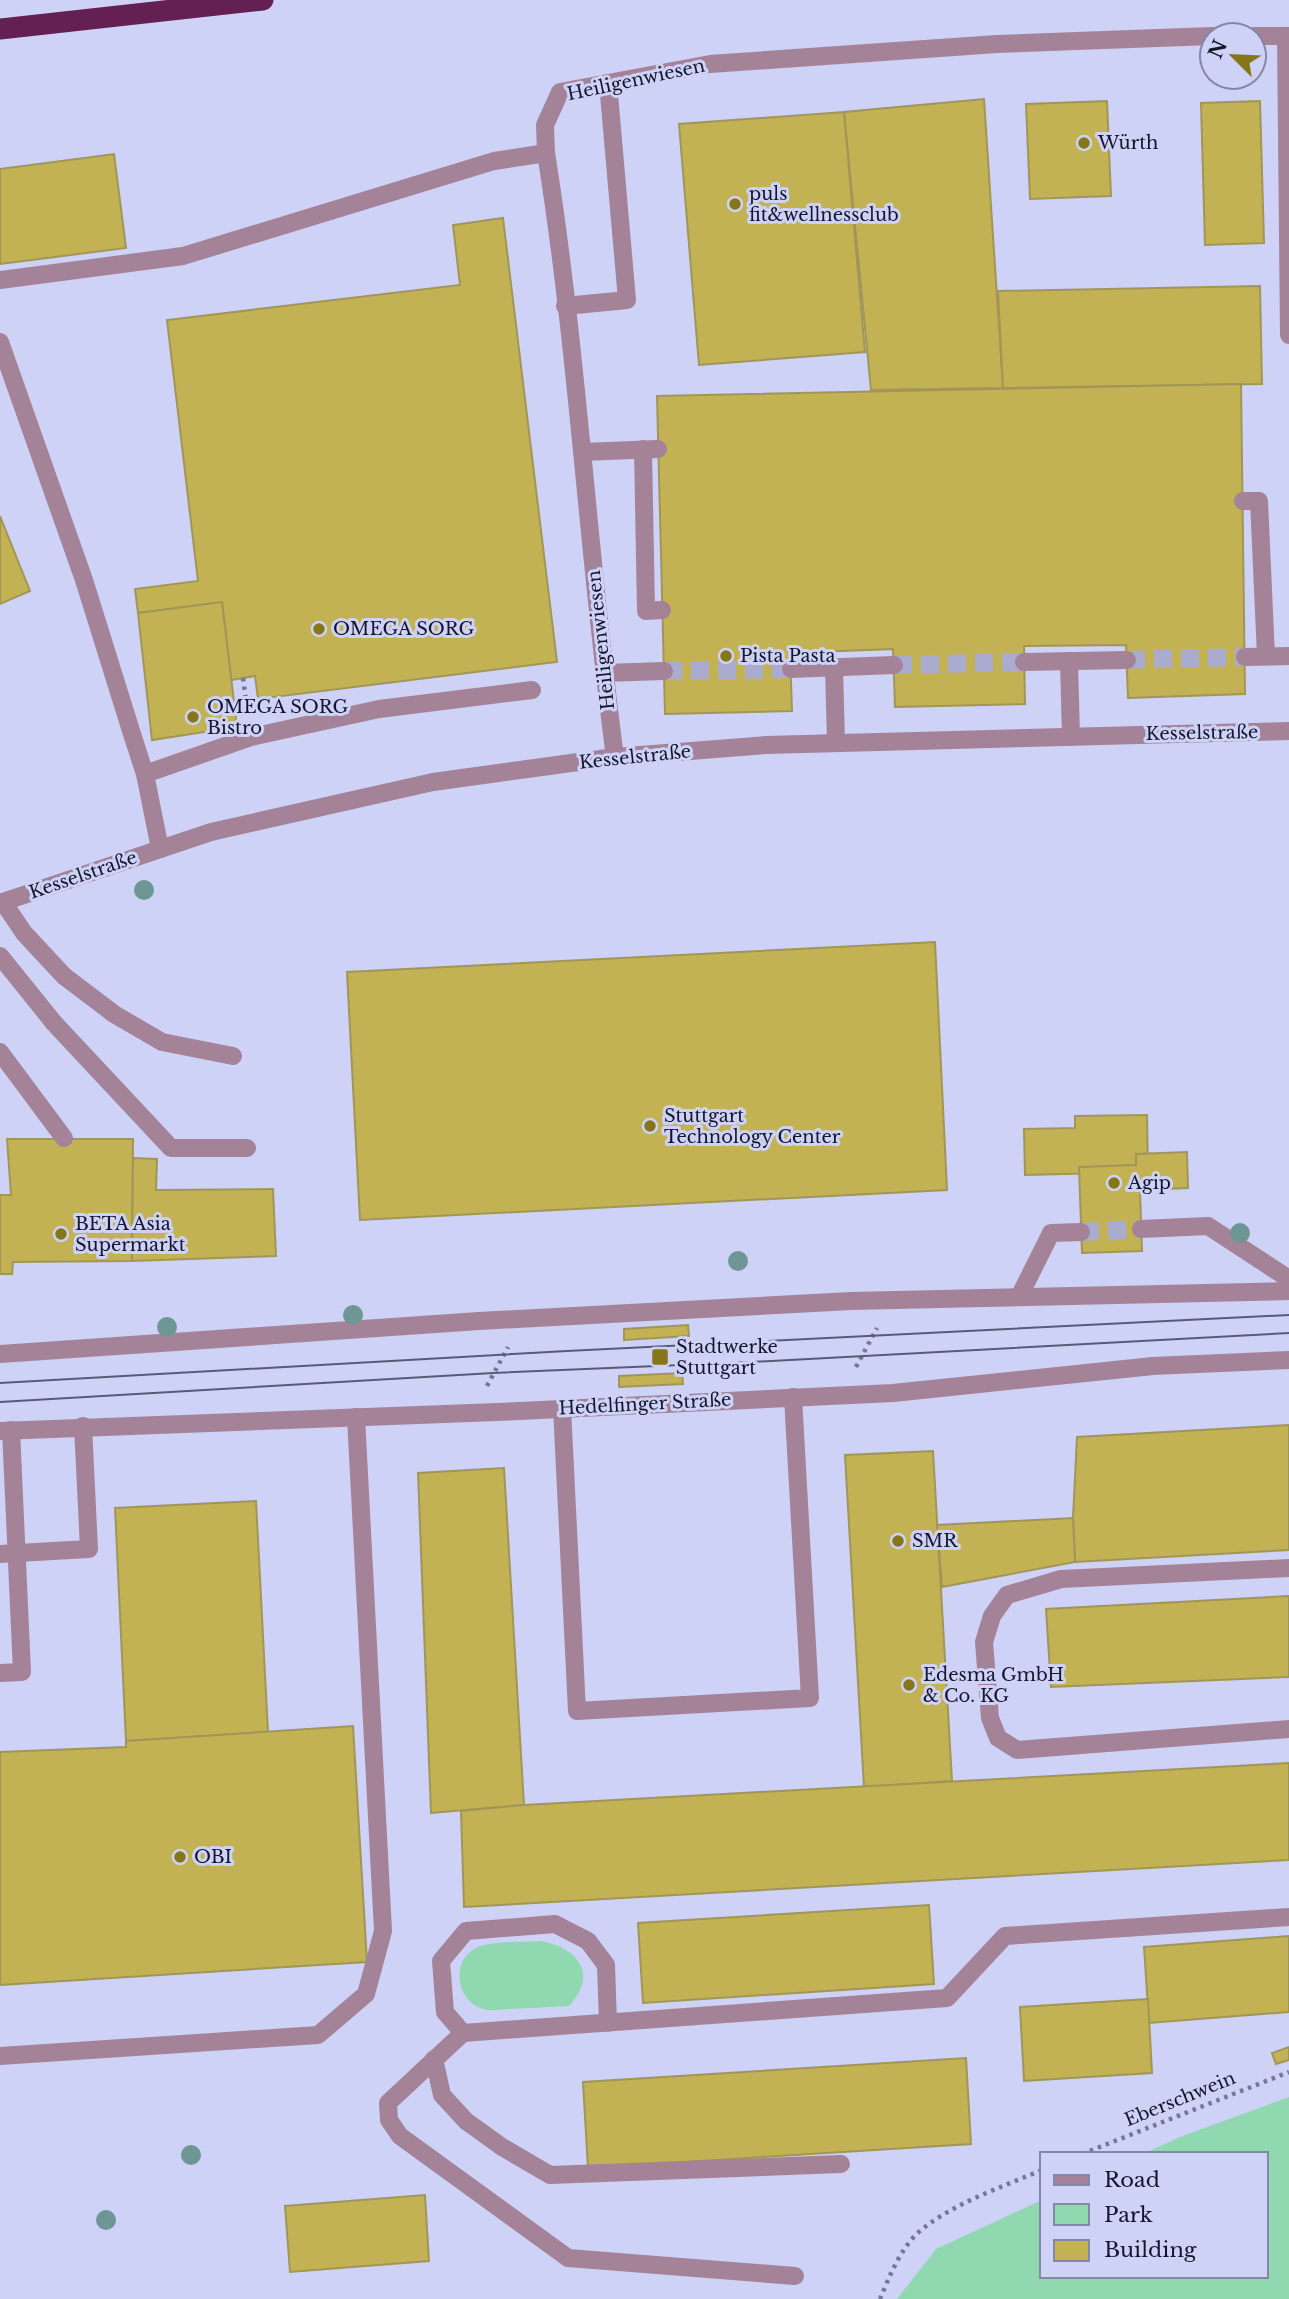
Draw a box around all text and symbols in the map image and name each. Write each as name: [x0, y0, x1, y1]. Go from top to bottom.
north arrow: [1198, 21, 1268, 91]
text: N: [1204, 36, 1232, 62]
street label: Heiligenwiesen: [565, 55, 707, 105]
place label: Würth: [1097, 132, 1158, 154]
marker: Würth: [1076, 135, 1092, 151]
place label: puls fit&wellnessclub: [749, 183, 899, 226]
marker: puls fit&wellnessclub: [727, 196, 743, 212]
street label: Heiligenwiesen: [583, 569, 619, 711]
place label: OMEGA SORG: [333, 618, 475, 640]
marker: OMEGA SORG: [311, 621, 327, 637]
place label: Pista Pasta: [740, 645, 836, 667]
marker: Pista Pasta: [718, 648, 734, 664]
place label: OMEGA SORG Bistro: [207, 696, 349, 739]
marker: OMEGA SORG Bistro: [185, 709, 201, 725]
street label: Kesselstraße: [1146, 721, 1258, 745]
street label: Kesselstraße: [578, 740, 692, 774]
street label: Kesselstraße: [26, 846, 140, 904]
place label: Stuttgart Technology Center: [664, 1105, 841, 1148]
marker: Stuttgart Technology Center: [642, 1118, 658, 1134]
place label: Agip: [1127, 1172, 1171, 1194]
marker: Agip: [1106, 1175, 1122, 1191]
place label: BETA Asia Supermarkt: [75, 1213, 186, 1256]
marker: BETA Asia Supermarkt: [53, 1226, 69, 1242]
place label: Stadtwerke Stuttgart: [676, 1336, 778, 1379]
marker: Stadtwerke Stuttgart: [650, 1347, 670, 1367]
street label: Hedelfinger Straße: [558, 1388, 732, 1420]
place label: SMR: [912, 1530, 958, 1552]
marker: SMR: [890, 1533, 906, 1549]
place label: Edesma GmbH & Co. KG: [923, 1664, 1064, 1707]
marker: Edesma GmbH & Co. KG: [901, 1677, 917, 1693]
place label: OBI: [194, 1846, 232, 1868]
marker: OBI: [172, 1849, 188, 1865]
street label: Eberschwein: [1121, 2067, 1239, 2131]
legend: [1040, 2152, 1268, 2278]
text: Road: [1104, 2167, 1160, 2193]
text: Park: [1104, 2202, 1153, 2228]
text: Building: [1104, 2237, 1197, 2263]

